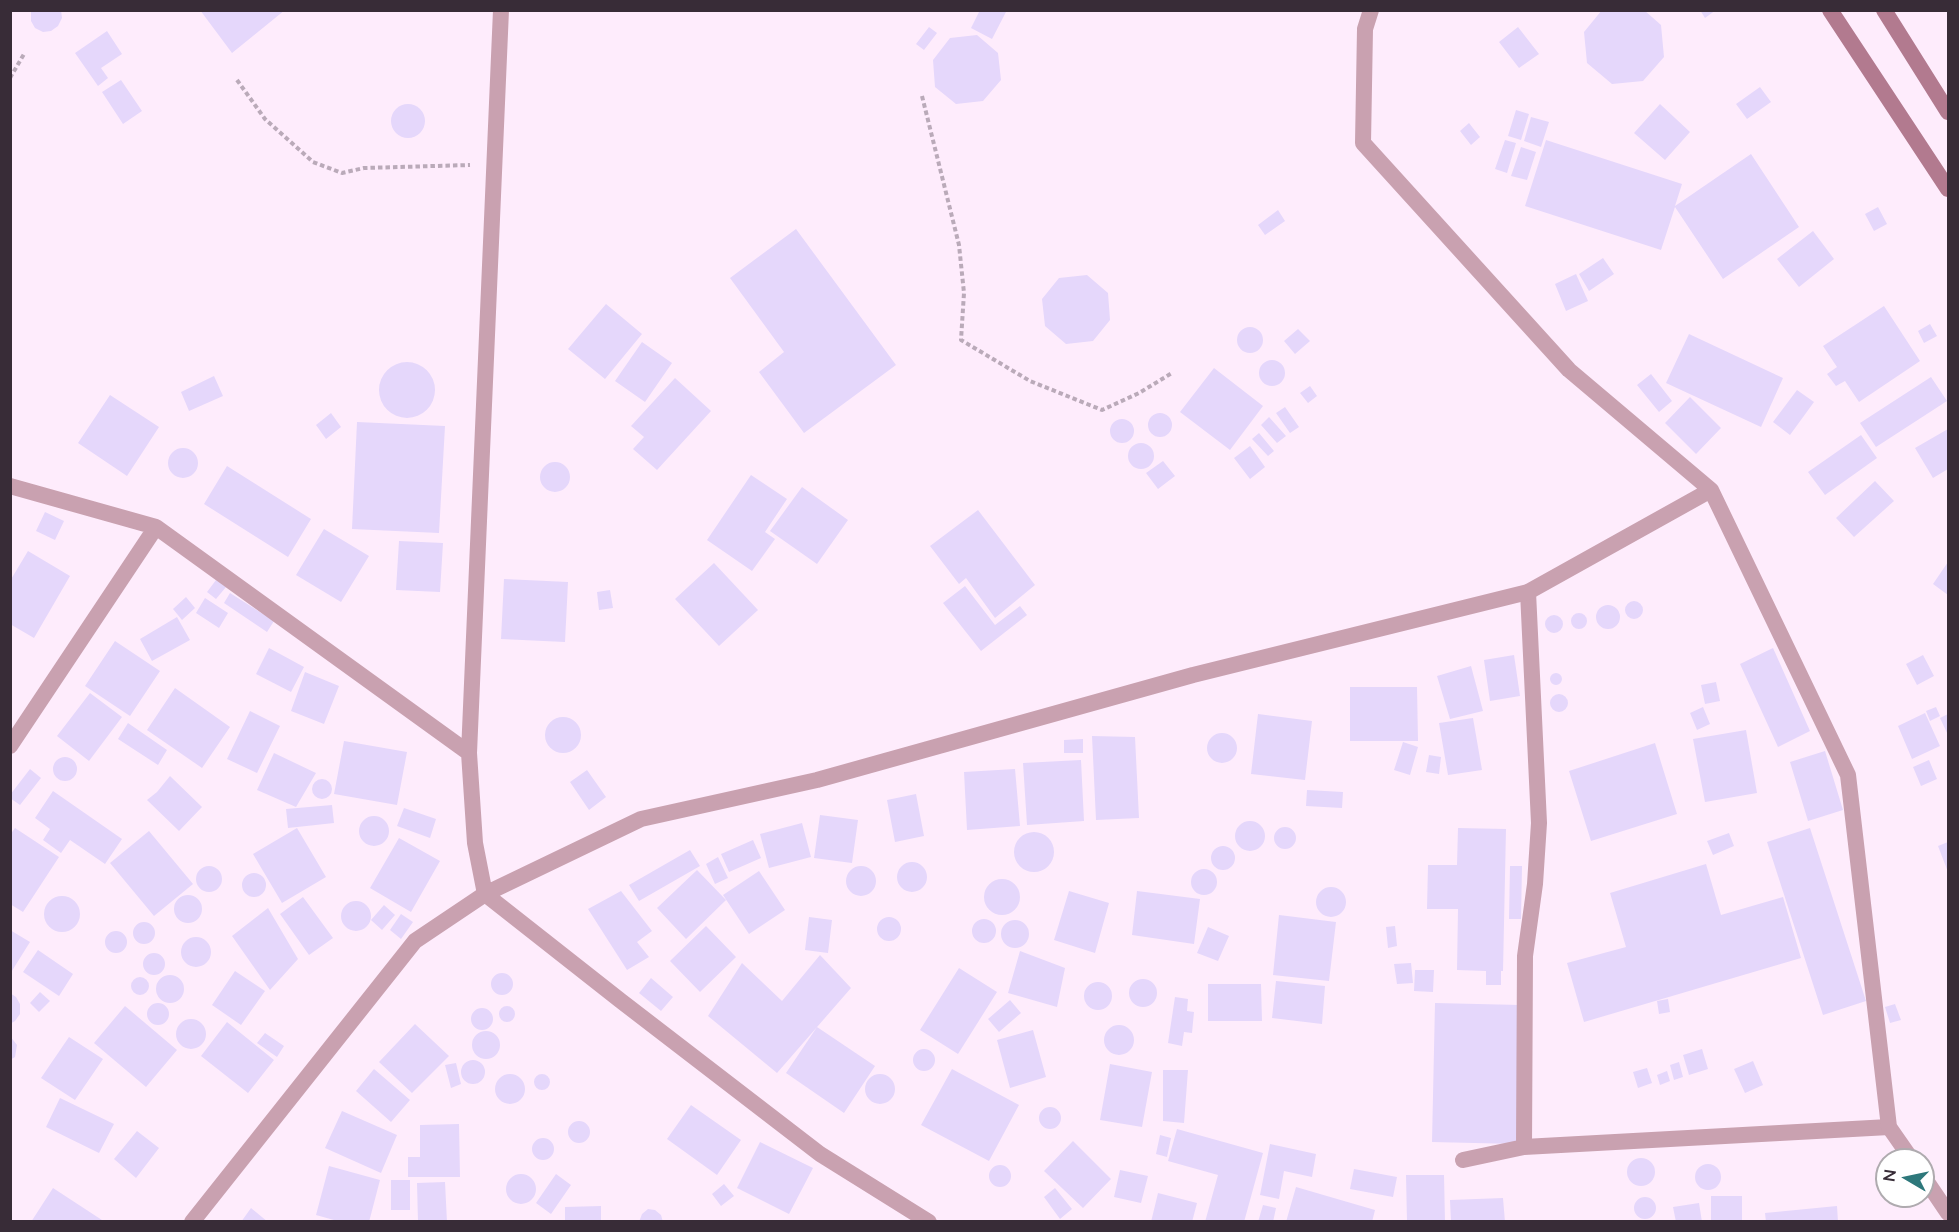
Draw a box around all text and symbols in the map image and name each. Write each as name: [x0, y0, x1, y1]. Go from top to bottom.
north arrow: [1875, 1148, 1935, 1208]
text: N: [1878, 1168, 1899, 1183]

